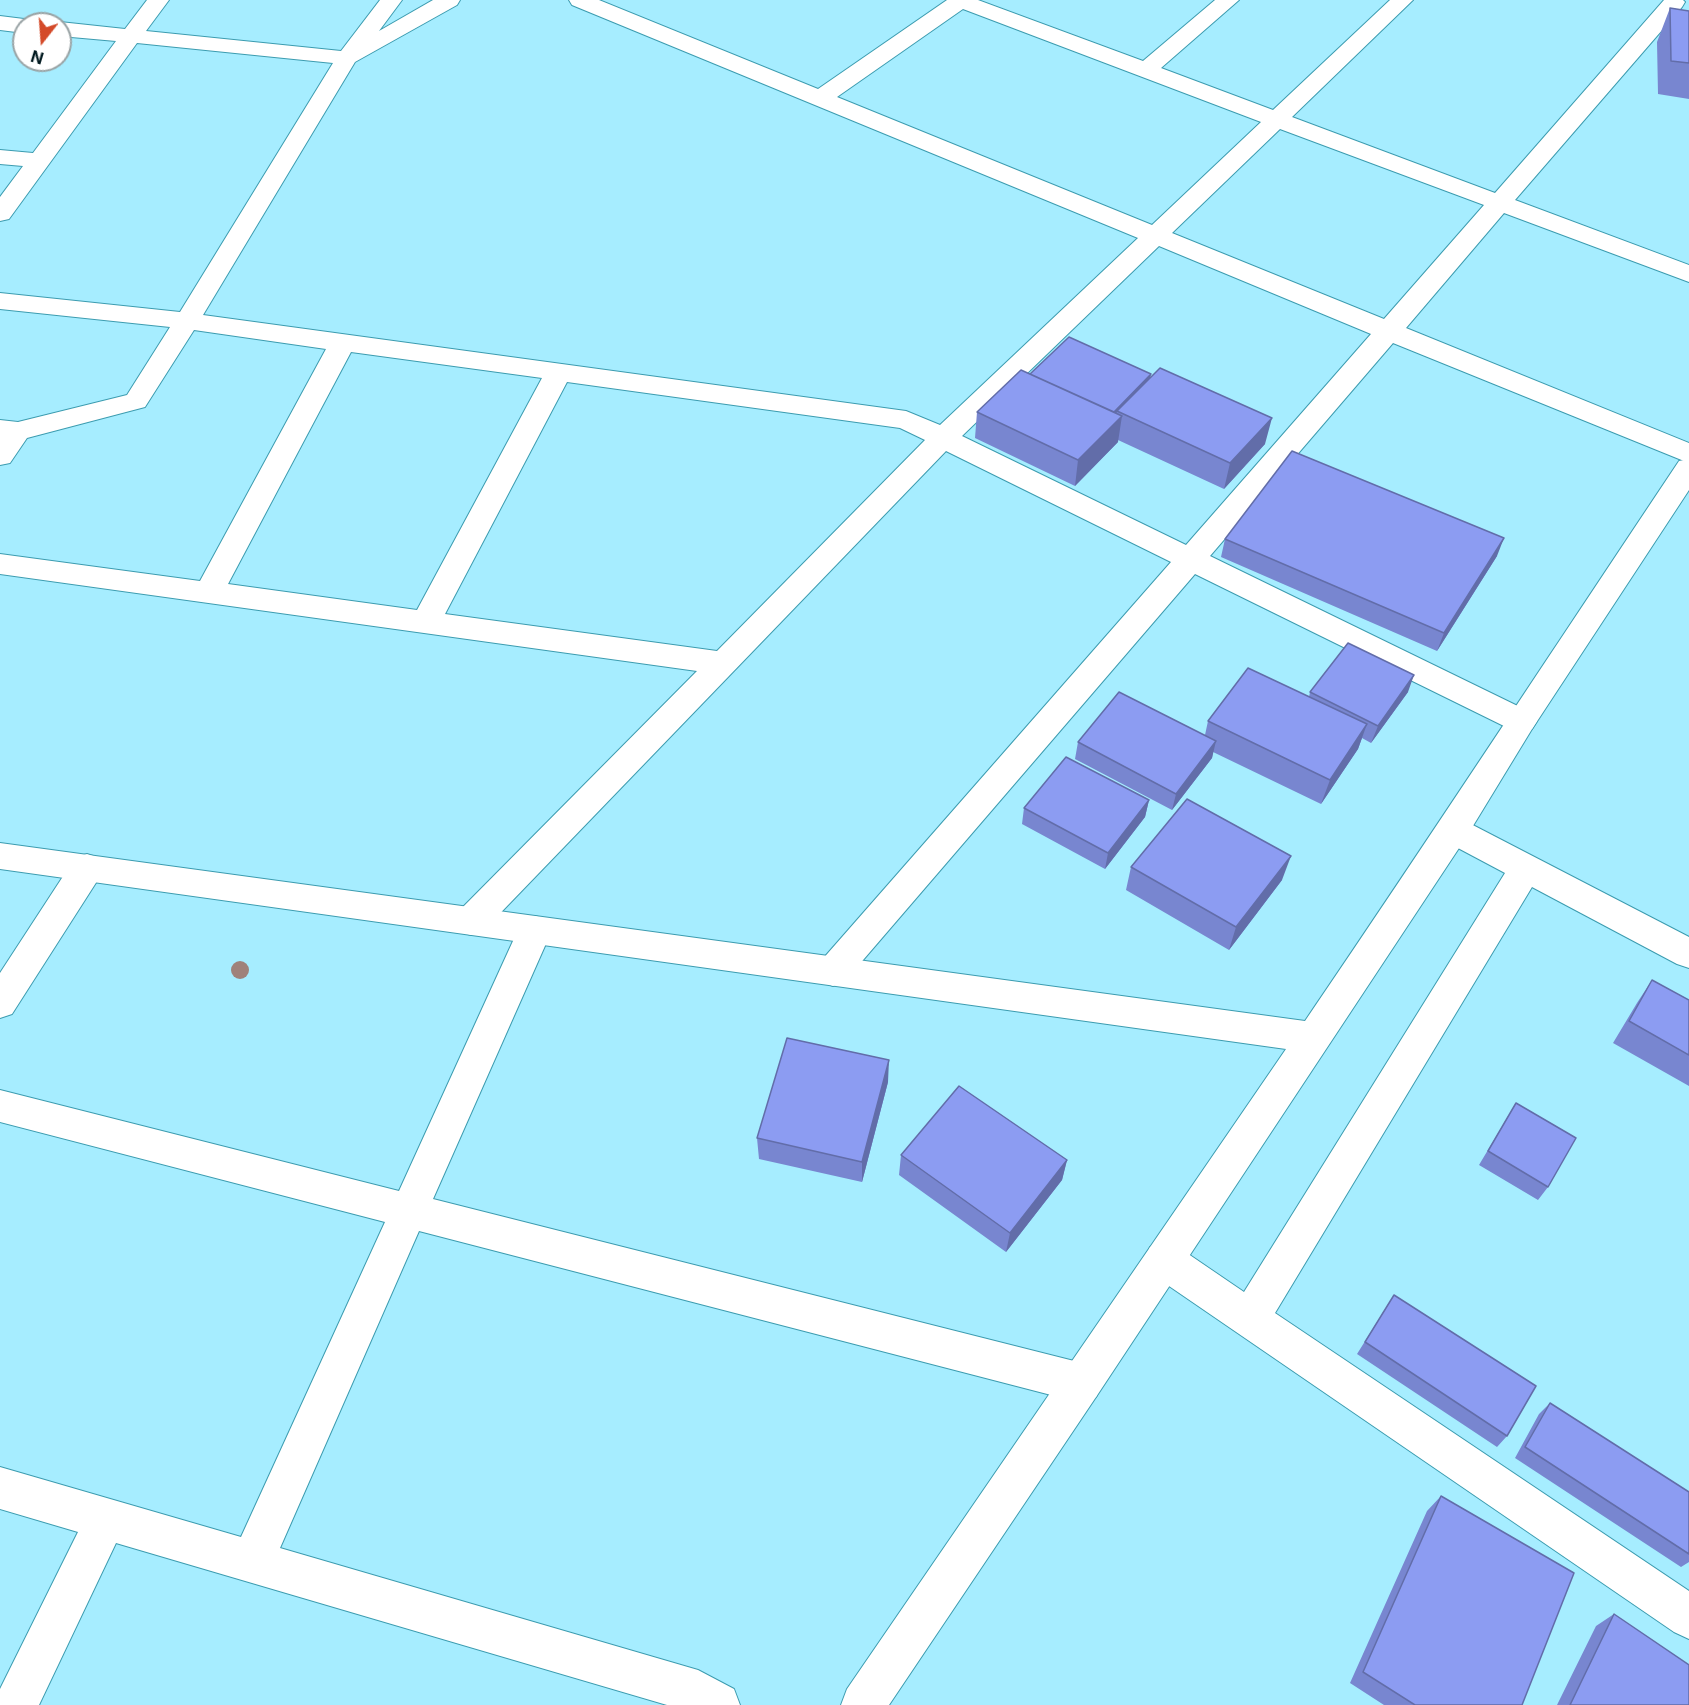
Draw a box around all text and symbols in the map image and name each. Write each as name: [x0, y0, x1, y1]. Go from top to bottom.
north arrow: [12, 12, 72, 72]
text: N: [29, 46, 46, 69]

